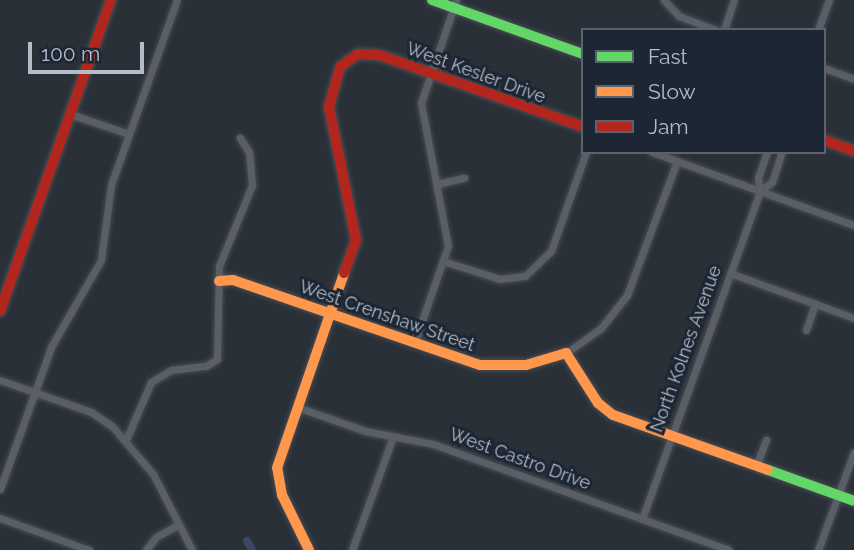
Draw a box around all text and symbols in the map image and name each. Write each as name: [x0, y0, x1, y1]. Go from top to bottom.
scale bar: [32, 28, 147, 72]
legend: [581, 28, 826, 154]
street label: West Kesler Drive: [403, 38, 549, 108]
text: 100 m: [41, 41, 100, 66]
text: Fast: [648, 44, 688, 69]
text: Slow: [648, 79, 696, 104]
text: Jam: [648, 114, 689, 139]
street label: North Kolnes Avenue: [646, 263, 726, 435]
street label: West Crenshaw Street: [296, 276, 478, 356]
street label: West Castro Drive: [446, 423, 594, 495]

